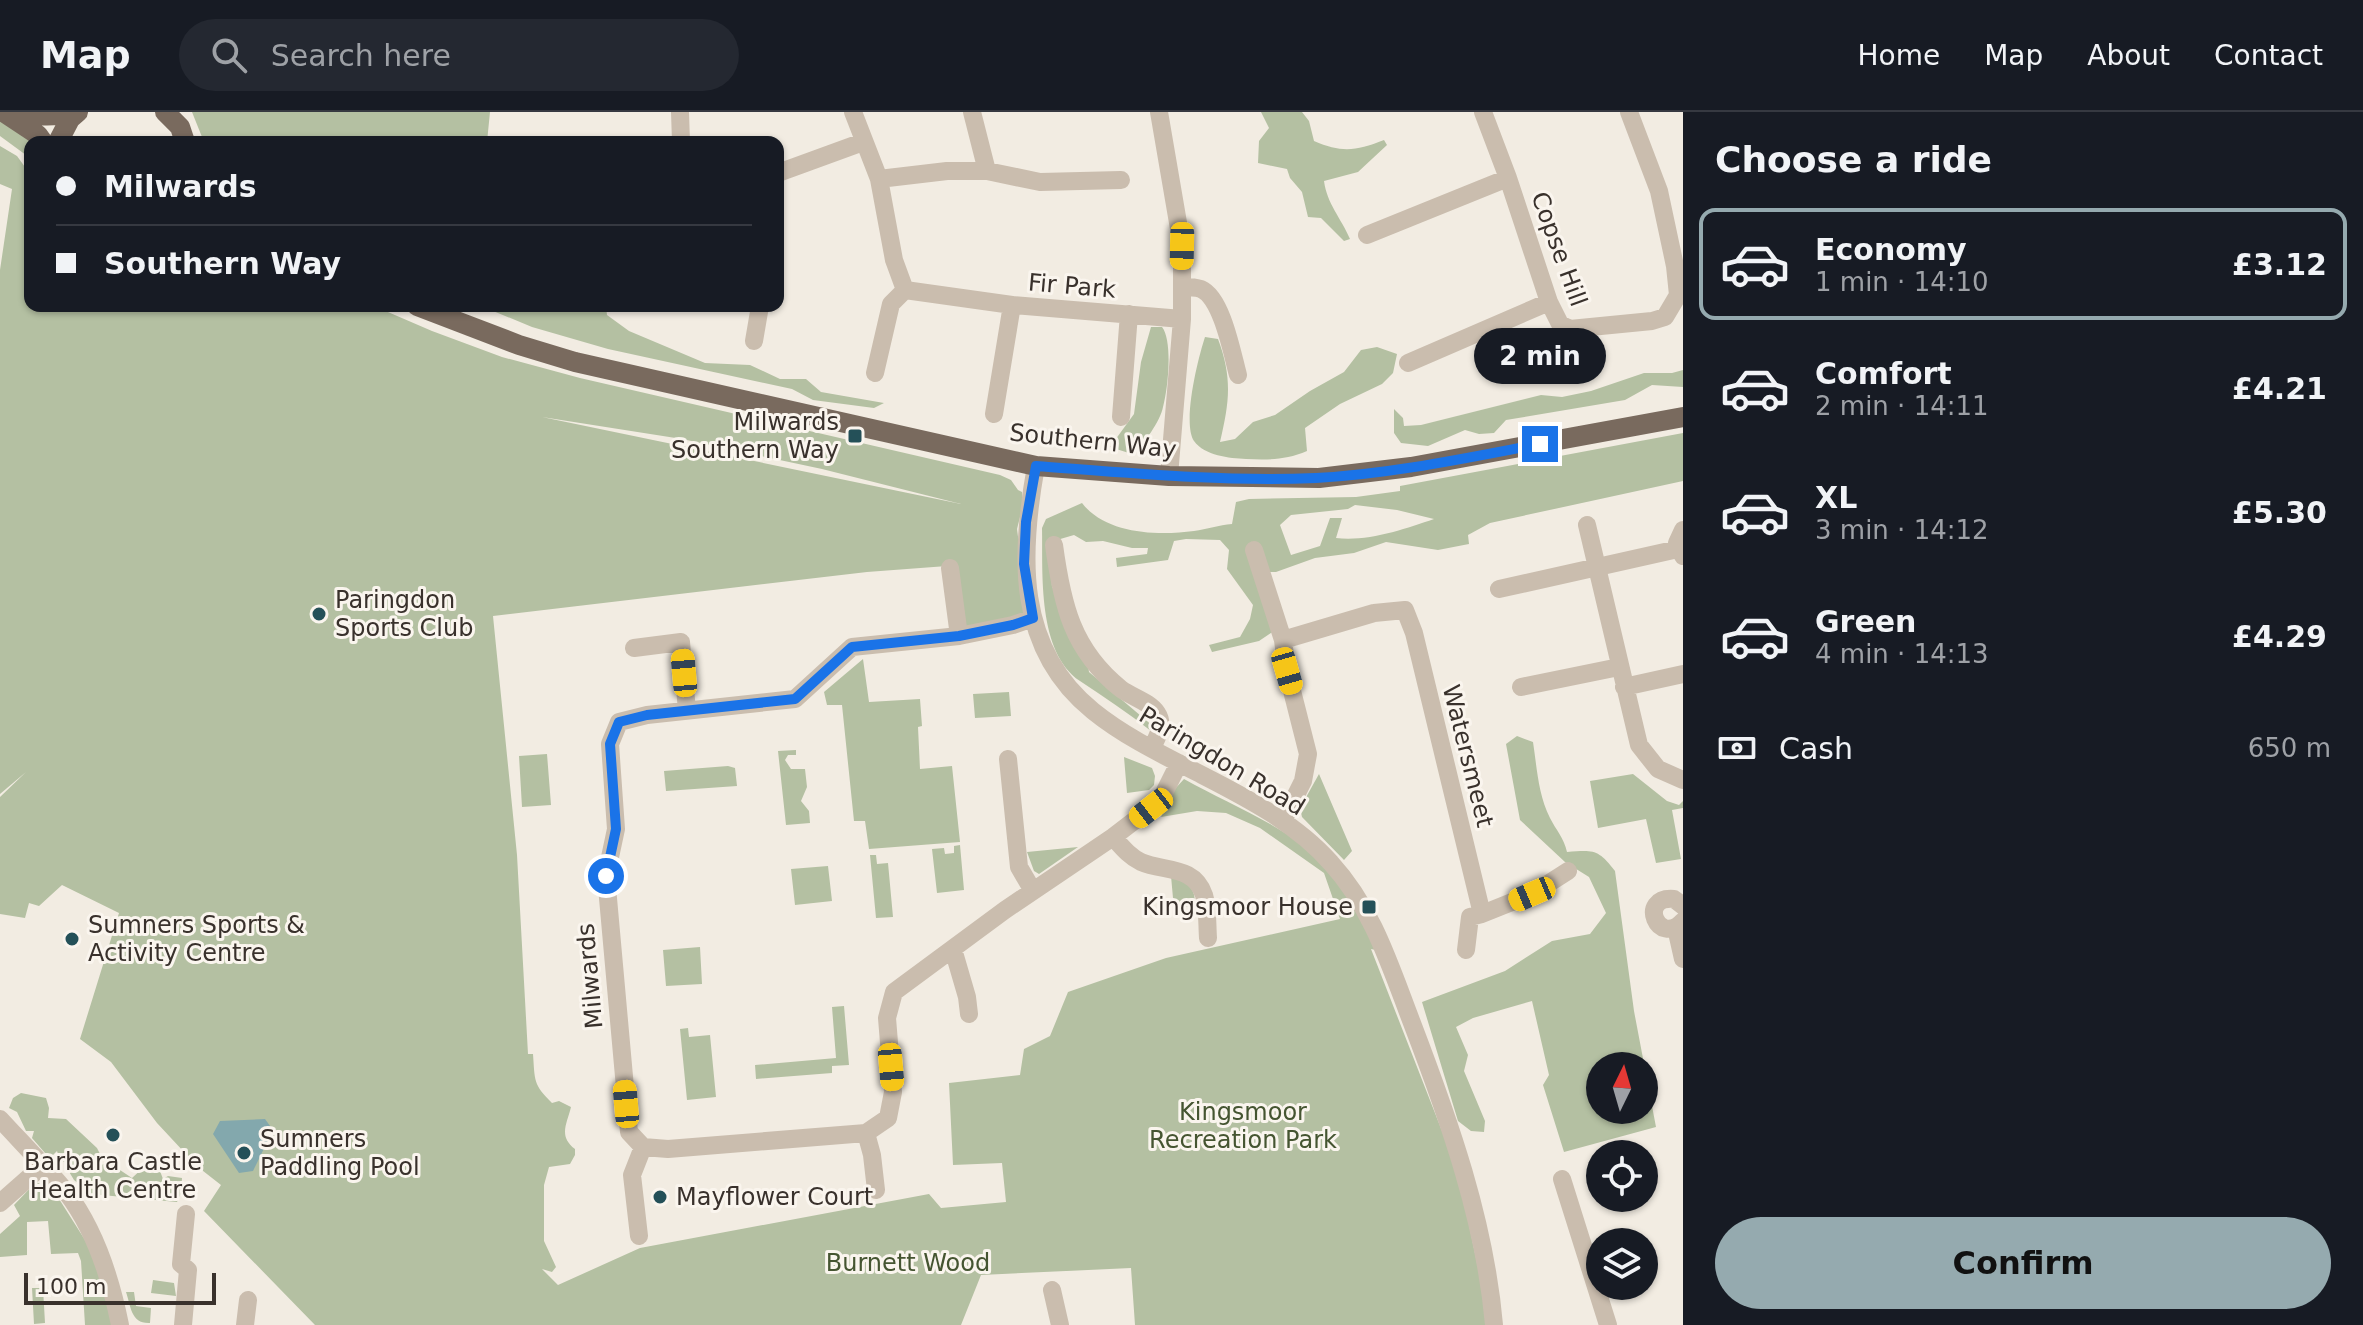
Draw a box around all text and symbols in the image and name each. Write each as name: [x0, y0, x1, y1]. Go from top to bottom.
search box: [179, 19, 739, 91]
text: Map: [40, 33, 131, 77]
icon: search: [207, 33, 251, 77]
text: Search here: [271, 38, 451, 73]
text: Home: [1857, 39, 1940, 72]
text: Map: [1984, 39, 2043, 72]
text: About: [2087, 39, 2170, 72]
text: Contact: [2214, 39, 2323, 72]
text: Choose a ride: [1715, 139, 1992, 180]
text: Milwards: [104, 169, 257, 204]
street label: Copse Hill: [1525, 188, 1593, 310]
car: [1170, 222, 1194, 270]
icon: car: [1719, 228, 1791, 300]
text: Economy: [1815, 232, 1967, 267]
text: Southern Way: [104, 246, 341, 281]
text: £3.12: [2232, 247, 2327, 282]
text: 1 min · 14:10: [1815, 267, 1989, 297]
street label: Fir Park: [1027, 268, 1117, 304]
callout: 2 min: [1474, 328, 1606, 384]
text: 2 min: [1499, 341, 1581, 371]
icon: car: [1719, 352, 1791, 424]
text: Comfort: [1815, 356, 1952, 391]
text: £4.21: [2232, 371, 2327, 406]
text: 2 min · 14:11: [1815, 391, 1989, 421]
place label: Milwards Southern Way: [671, 408, 839, 464]
street label: Southern Way: [1008, 418, 1178, 464]
route end: [1522, 426, 1558, 462]
marker: Milwards Southern Way: [846, 427, 864, 445]
icon: car: [1719, 476, 1791, 548]
text: XL: [1815, 480, 1857, 515]
text: £5.30: [2232, 495, 2327, 530]
text: 3 min · 14:12: [1815, 515, 1989, 545]
place label: Paringdon Sports Club: [335, 586, 473, 642]
icon: car: [1719, 600, 1791, 672]
text: Green: [1815, 604, 1916, 639]
marker: Paringdon Sports Club: [310, 605, 328, 623]
text: £4.29: [2232, 619, 2327, 654]
text: 4 min · 14:13: [1815, 639, 1989, 669]
car: [1269, 645, 1305, 697]
car: [670, 648, 698, 698]
street label: Watersmeet: [1437, 682, 1499, 830]
street label: Paringdon Road: [1134, 701, 1310, 821]
icon: cash: [1715, 726, 1759, 770]
text: Cash: [1779, 731, 1853, 766]
text: 650 m: [2248, 733, 2331, 763]
car: [1125, 784, 1177, 832]
route start: [588, 858, 624, 894]
car: [1505, 874, 1559, 914]
place label: Kingsmoor House: [1142, 893, 1353, 921]
marker: Kingsmoor House: [1360, 898, 1378, 916]
place label: Sumners Sports & Activity Centre: [88, 911, 305, 967]
street label: Milwards: [571, 922, 609, 1030]
marker: Sumners Sports & Activity Centre: [63, 930, 81, 948]
car: [877, 1042, 905, 1092]
north arrow: [1586, 1052, 1658, 1124]
map controls: [1586, 1052, 1658, 1300]
car: [612, 1079, 640, 1129]
park label: Kingsmoor Recreation Park: [1149, 1098, 1337, 1154]
place label: Sumners Paddling Pool: [260, 1125, 420, 1181]
marker: Barbara Castle Health Centre: [104, 1126, 122, 1144]
button: locate: [1586, 1140, 1658, 1212]
marker: Sumners Paddling Pool: [235, 1144, 253, 1162]
place label: Barbara Castle Health Centre: [24, 1148, 202, 1204]
place label: Mayflower Court: [676, 1183, 873, 1211]
marker: Mayflower Court: [651, 1188, 669, 1206]
button: Confirm: [1715, 1217, 2331, 1309]
button: layers: [1586, 1228, 1658, 1300]
park label: Burnett Wood: [826, 1249, 990, 1277]
scale bar: [24, 1269, 216, 1305]
text: 100 m: [36, 1274, 106, 1299]

